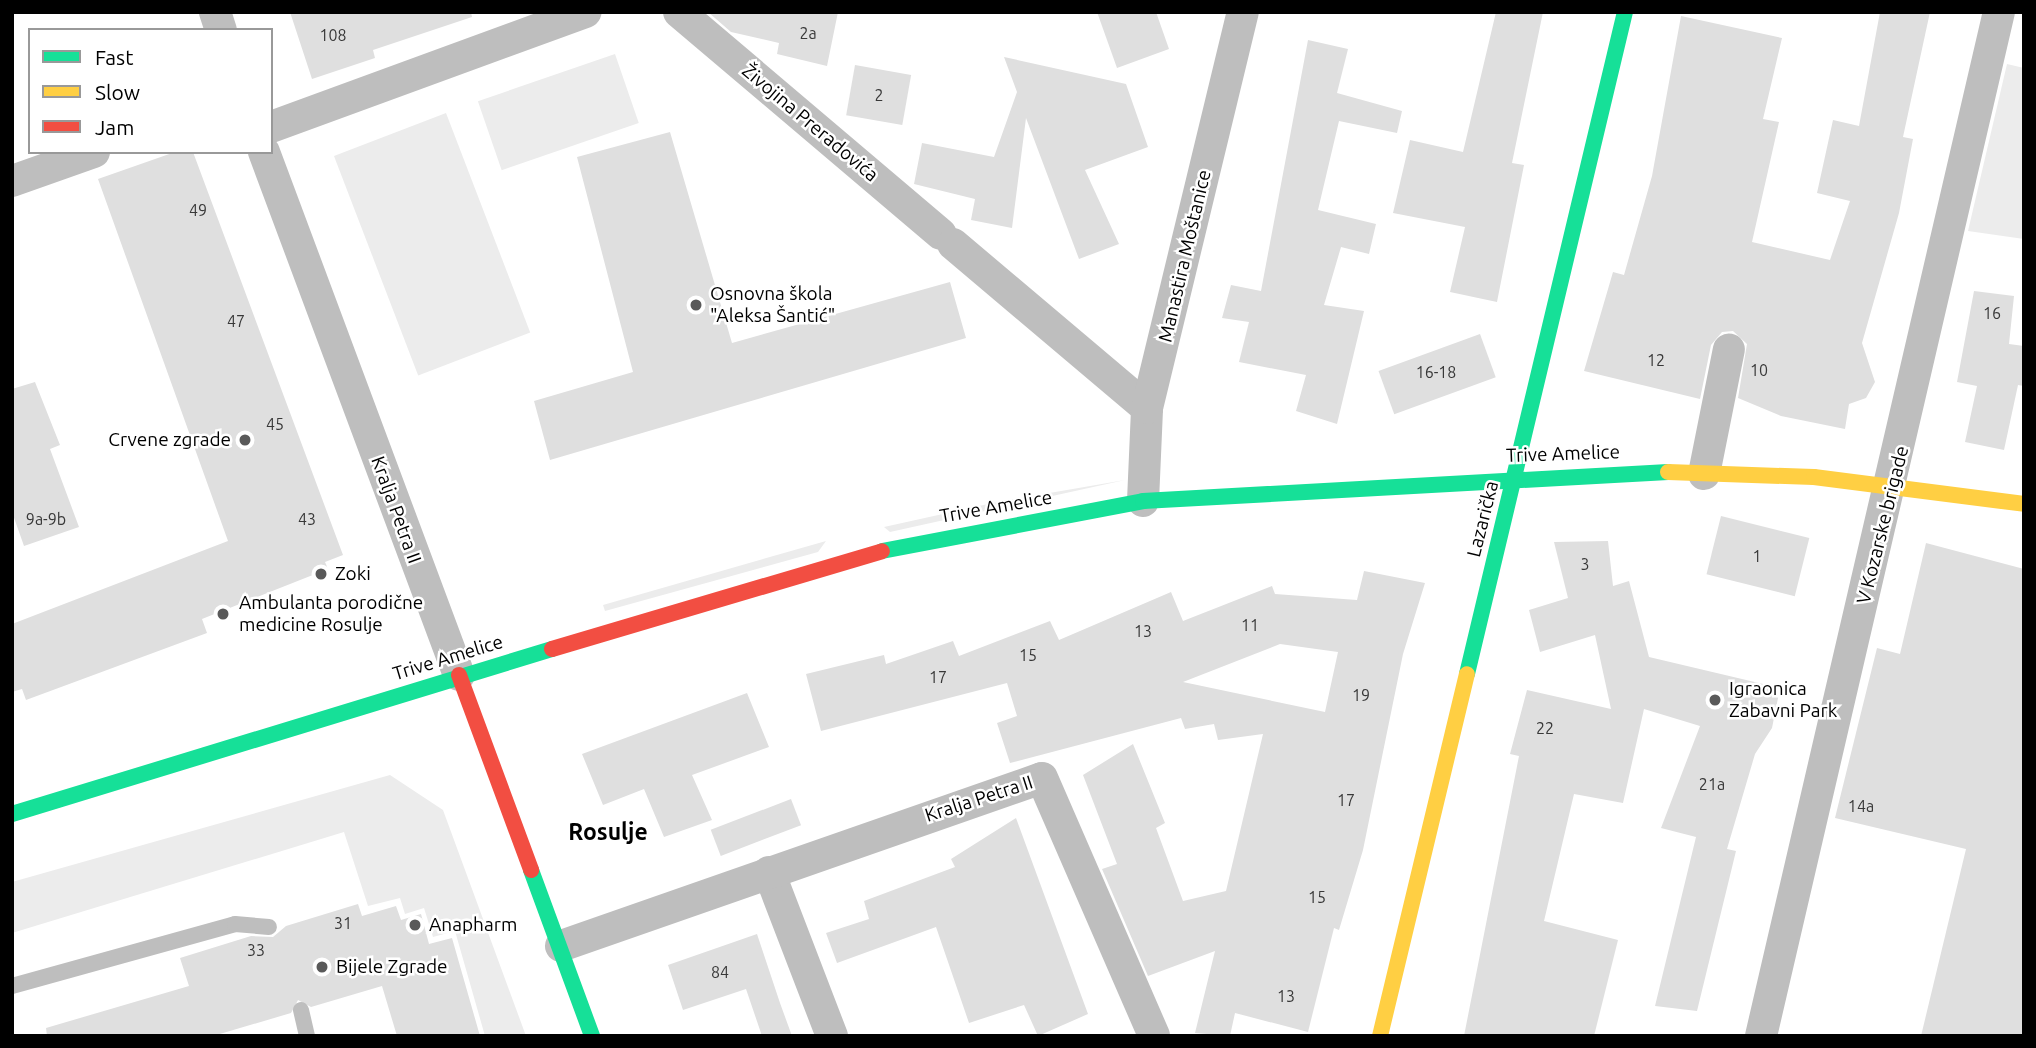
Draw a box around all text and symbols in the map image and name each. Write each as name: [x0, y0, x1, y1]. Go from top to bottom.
house number: 2a: [799, 23, 817, 43]
house number: 108: [319, 25, 347, 45]
legend: [28, 28, 273, 154]
text: Fast: [95, 45, 133, 69]
street label: Živojina Preradovića: [737, 59, 883, 187]
text: Slow: [95, 80, 140, 104]
house number: 2: [874, 85, 884, 105]
text: Jam: [95, 115, 134, 139]
street label: Manastira Moštanice: [1154, 168, 1216, 344]
house number: 49: [189, 200, 207, 220]
place label: Osnovna škola "Aleksa Šantić": [710, 283, 835, 327]
marker: Osnovna škola "Aleksa Šantić": [688, 297, 704, 313]
house number: 16: [1983, 303, 2001, 323]
house number: 47: [227, 311, 245, 331]
house number: 12: [1647, 350, 1665, 370]
house number: 10: [1750, 360, 1768, 380]
house number: 16-18: [1416, 362, 1456, 382]
house number: 45: [266, 414, 284, 434]
place label: Crvene zgrade: [108, 429, 231, 451]
marker: Crvene zgrade: [237, 432, 253, 448]
street label: Trive Amelice: [1506, 441, 1620, 467]
street label: V Kozarske brigade: [1852, 444, 1914, 606]
street label: Kralja Petra II: [366, 453, 426, 567]
street label: Lazarička: [1463, 478, 1503, 560]
street label: Trive Amelice: [938, 486, 1054, 528]
house number: 9a-9b: [26, 509, 66, 529]
house number: 43: [298, 509, 316, 529]
house number: 1: [1752, 546, 1762, 566]
house number: 3: [1580, 554, 1590, 574]
place label: Zoki: [335, 563, 371, 585]
marker: Zoki: [313, 566, 329, 582]
place label: Ambulanta porodične medicine Rosulje: [239, 592, 423, 636]
marker: Ambulanta porodične medicine Rosulje: [213, 604, 233, 624]
house number: 11: [1241, 615, 1259, 635]
house number: 13: [1134, 621, 1152, 641]
street label: Trive Amelice: [390, 630, 506, 686]
house number: 15: [1019, 645, 1037, 665]
house number: 17: [929, 667, 947, 687]
place label: Igraonica Zabavni Park: [1729, 678, 1837, 722]
house number: 19: [1352, 685, 1370, 705]
marker: Igraonica Zabavni Park: [1707, 692, 1723, 708]
house number: 22: [1536, 718, 1554, 738]
street label: Kralja Petra II: [922, 771, 1036, 827]
house number: 21a: [1699, 774, 1725, 794]
house number: 17: [1337, 790, 1355, 810]
house number: 14a: [1848, 796, 1874, 816]
district label: Rosulje: [568, 818, 648, 846]
house number: 15: [1308, 887, 1326, 907]
house number: 31: [334, 913, 352, 933]
place label: Anapharm: [429, 914, 517, 936]
marker: Anapharm: [407, 917, 423, 933]
house number: 33: [247, 940, 265, 960]
place label: Bijele Zgrade: [336, 956, 448, 978]
marker: Bijele Zgrade: [314, 959, 330, 975]
house number: 84: [711, 962, 729, 982]
house number: 13: [1277, 986, 1295, 1006]

